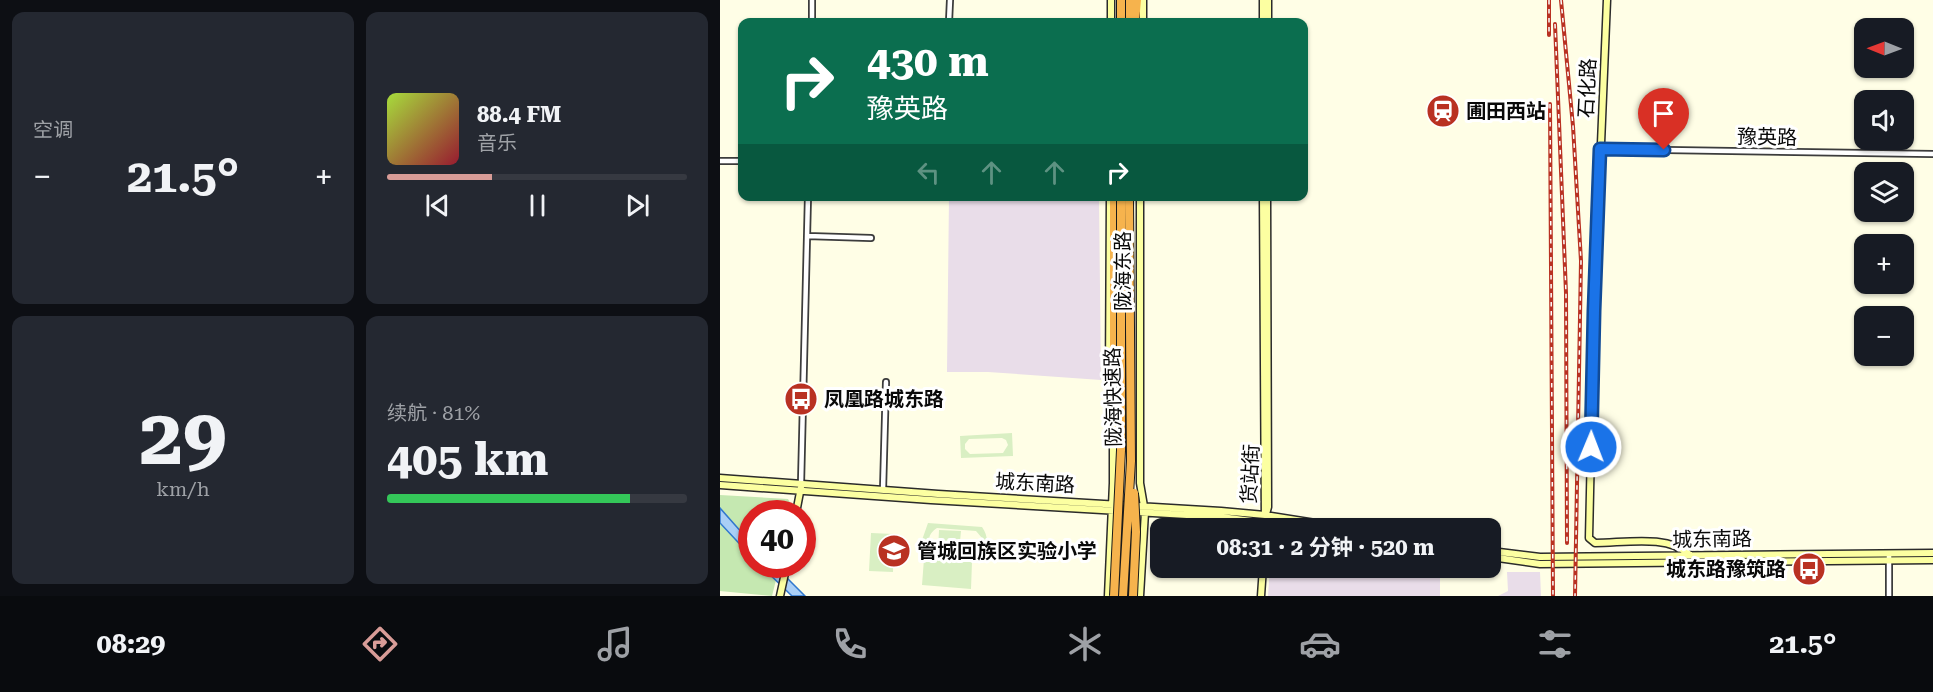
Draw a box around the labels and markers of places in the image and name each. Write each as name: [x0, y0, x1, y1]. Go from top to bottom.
pin: [1638, 88, 1689, 150]
station icon: 圃田西站: [1425, 93, 1461, 129]
place label: 圃田西站: [1466, 99, 1546, 123]
bus stop icon: 凤凰路城东路: [783, 381, 819, 417]
place label: 凤凰路城东路: [824, 387, 944, 411]
school or university icon: 管城回族区实验小学: [876, 533, 912, 569]
place label: 管城回族区实验小学: [917, 539, 1097, 563]
bus stop icon: 城东路豫筑路: [1791, 551, 1827, 587]
place label: 城东路豫筑路: [1666, 557, 1786, 581]

